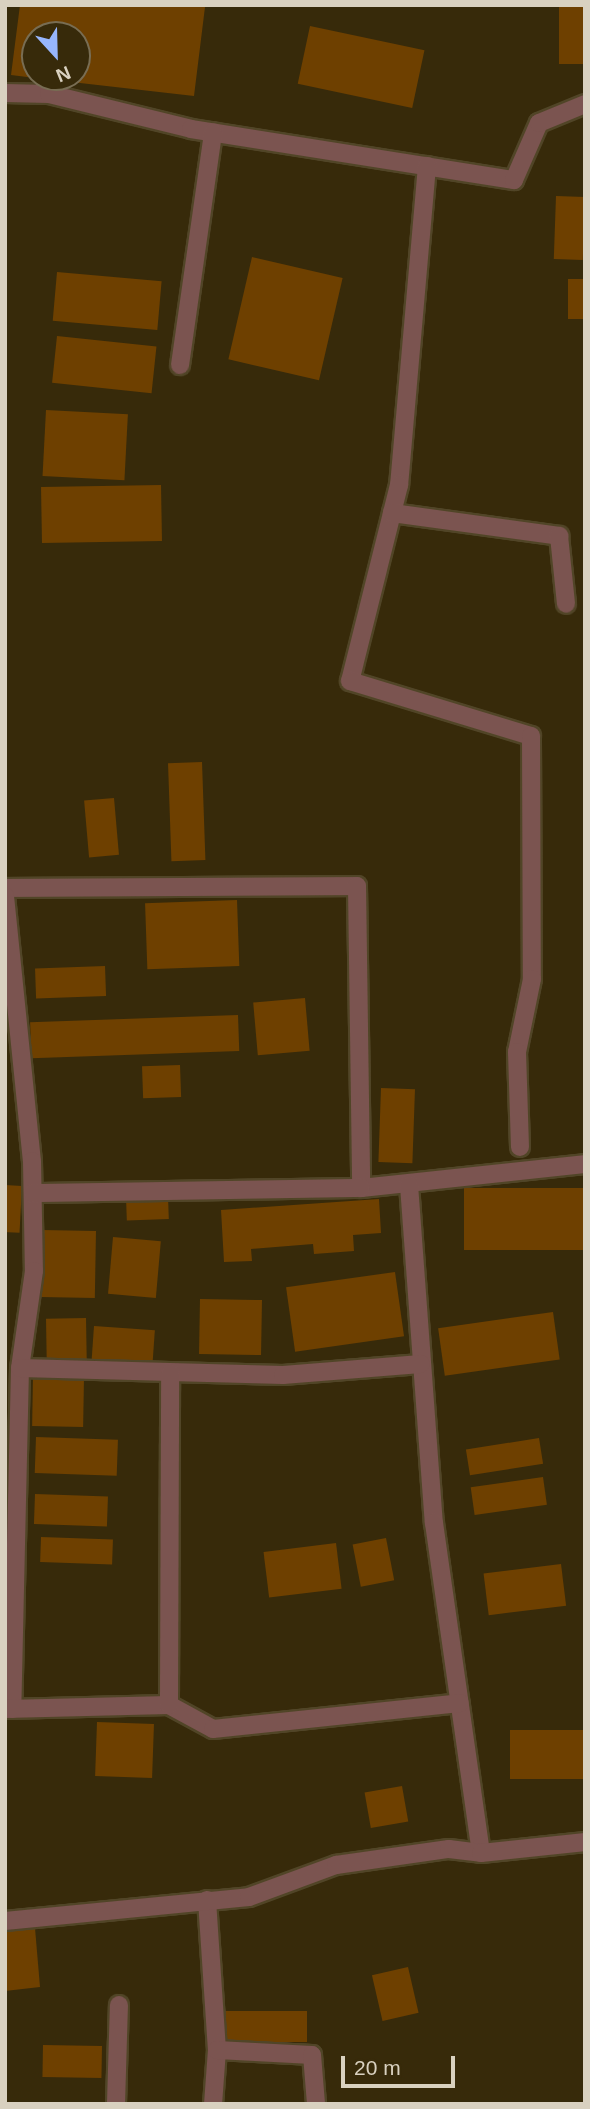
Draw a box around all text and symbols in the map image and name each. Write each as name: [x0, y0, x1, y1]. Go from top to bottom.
north arrow: [21, 21, 91, 91]
text: N: [53, 62, 74, 86]
scale bar: [345, 2042, 459, 2086]
text: 20 m: [354, 2056, 401, 2079]

